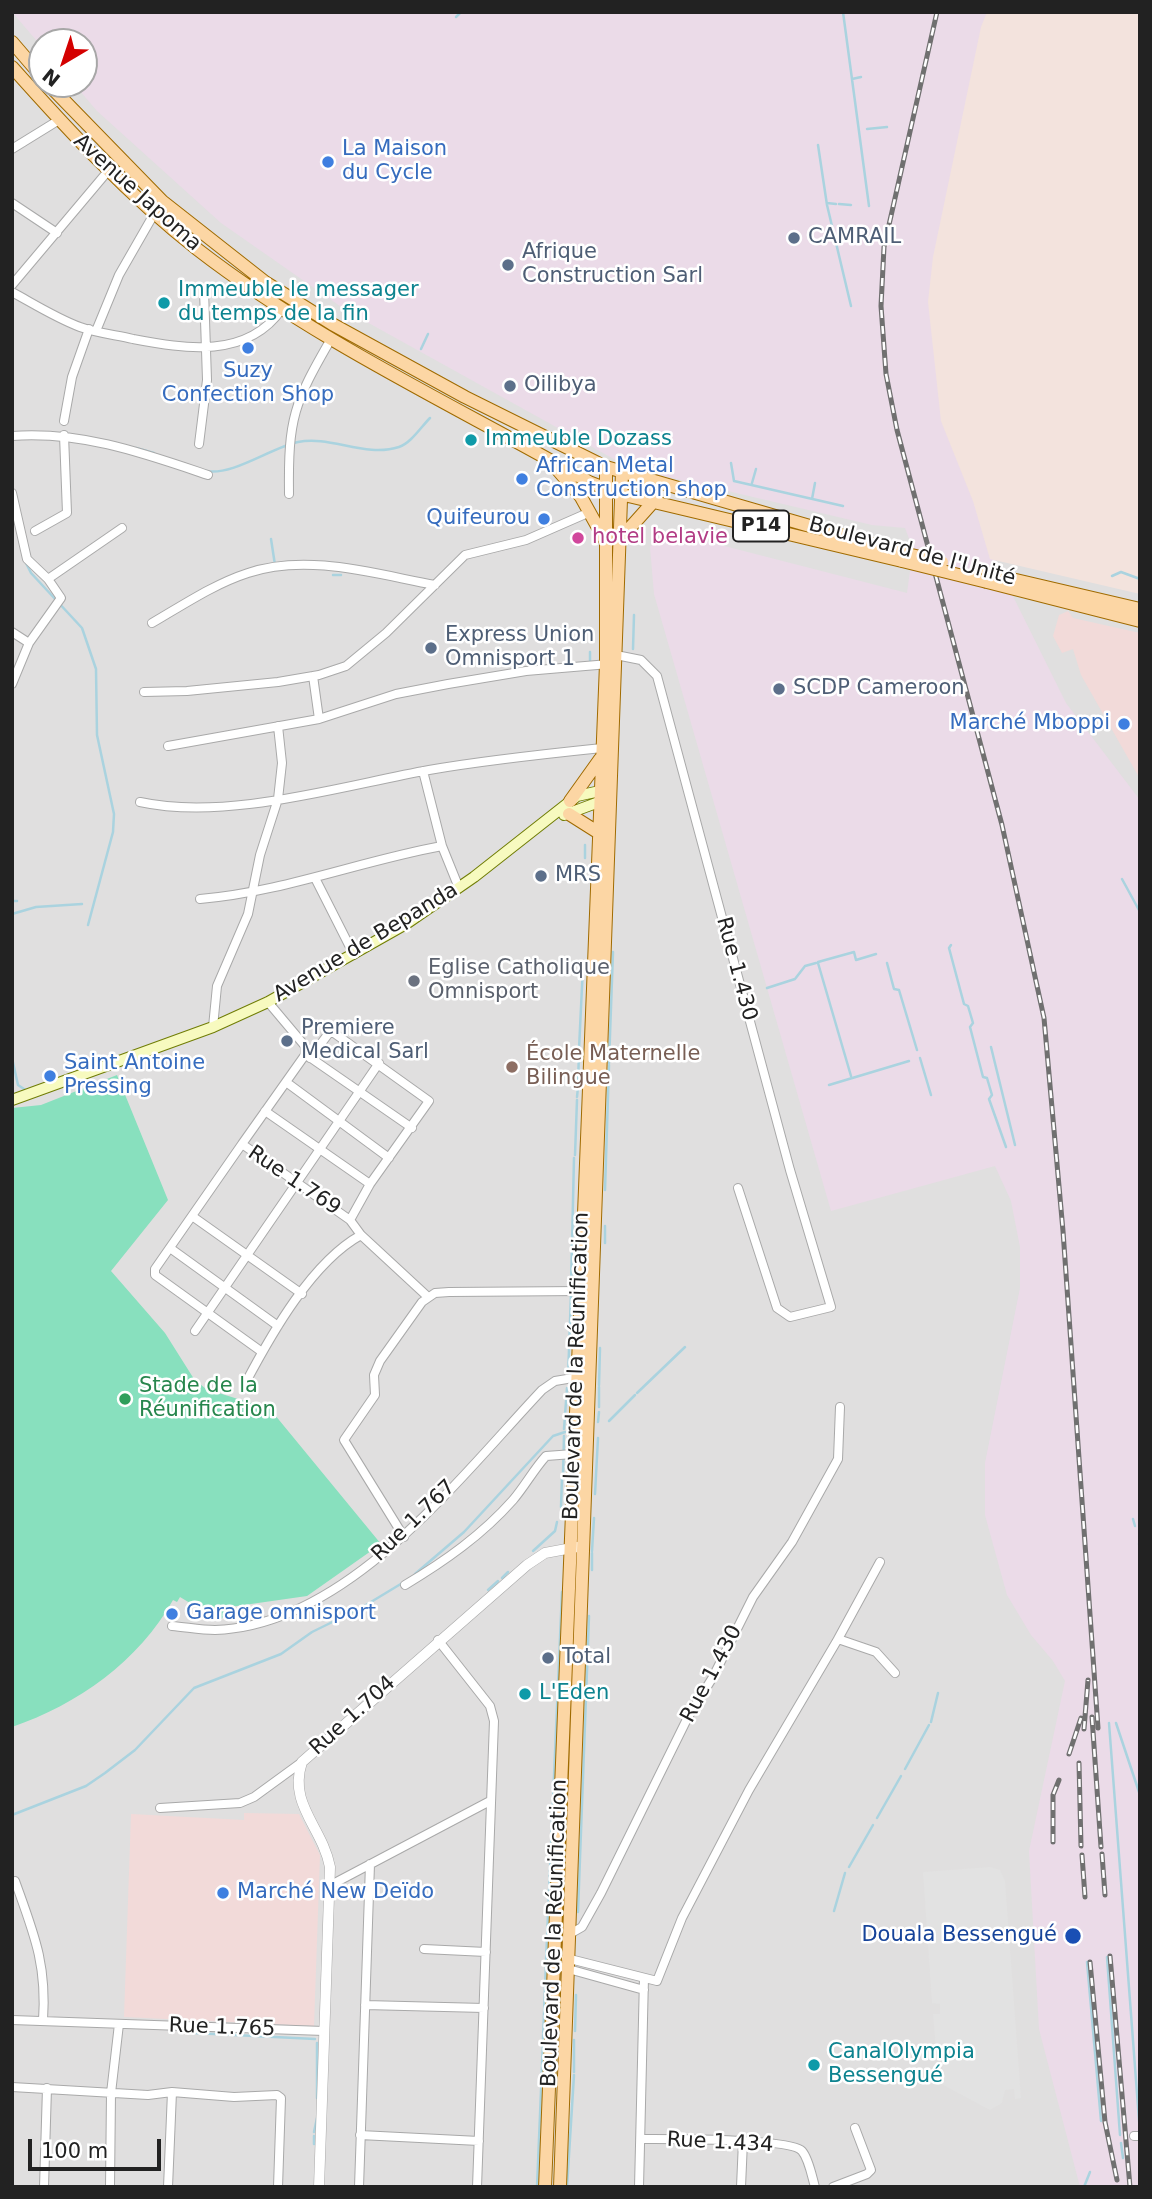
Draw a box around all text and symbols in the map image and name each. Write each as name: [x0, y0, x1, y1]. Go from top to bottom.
north arrow: [28, 28, 98, 98]
text: N: [38, 64, 64, 91]
street label: Avenue Japoma: [68, 129, 206, 257]
place label: La Maison du Cycle: [342, 137, 447, 187]
marker: La Maison du Cycle: [320, 154, 336, 170]
place label: CAMRAIL: [808, 225, 901, 251]
marker: CAMRAIL: [786, 230, 802, 246]
place label: Afrique Construction Sarl: [522, 240, 703, 290]
marker: Afrique Construction Sarl: [500, 257, 516, 273]
place label: Immeuble le messager du temps de la fin: [178, 278, 419, 328]
marker: Immeuble le messager du temps de la fin: [156, 295, 172, 311]
marker: Suzy Confection Shop: [240, 340, 256, 356]
place label: Suzy Confection Shop: [162, 359, 334, 409]
place label: Oilibya: [524, 373, 597, 399]
marker: Oilibya: [502, 378, 518, 394]
place label: Immeuble Dozass: [485, 427, 672, 453]
marker: Immeuble Dozass: [463, 432, 479, 448]
place label: African Metal Construction shop: [536, 454, 727, 504]
marker: African Metal Construction shop: [514, 471, 530, 487]
place label: Quifeurou: [426, 506, 530, 532]
road number: P14: [733, 510, 789, 541]
marker: Quifeurou: [536, 511, 552, 527]
street label: Boulevard de l'Unité: [806, 512, 1018, 592]
place label: hotel belavie: [592, 525, 728, 551]
marker: hotel belavie: [570, 530, 586, 546]
place label: Express Union Omnisport 1: [445, 623, 594, 673]
marker: Express Union Omnisport 1: [423, 640, 439, 656]
place label: SCDP Cameroon: [793, 676, 965, 702]
marker: SCDP Cameroon: [771, 681, 787, 697]
place label: Marché Mboppi: [950, 711, 1110, 737]
marker: Marché Mboppi: [1116, 716, 1132, 732]
place label: MRS: [555, 863, 601, 889]
marker: MRS: [533, 868, 549, 884]
street label: Avenue de Bepanda: [269, 878, 463, 1008]
street label: Rue 1.430: [710, 914, 762, 1024]
place label: Eglise Catholique Omnisport: [428, 956, 610, 1006]
marker: Eglise Catholique Omnisport: [406, 973, 422, 989]
place label: Premiere Medical Sarl: [301, 1016, 429, 1066]
marker: Premiere Medical Sarl: [279, 1033, 295, 1049]
place label: École Maternelle Bilingue: [526, 1042, 700, 1092]
place label: Saint Antoine Pressing: [64, 1051, 205, 1101]
marker: École Maternelle Bilingue: [504, 1059, 520, 1075]
marker: Saint Antoine Pressing: [42, 1068, 58, 1084]
street label: Rue 1.769: [243, 1141, 345, 1221]
street label: Boulevard de la Réunification: [559, 1212, 595, 1520]
place label: Stade de la Réunification: [139, 1374, 276, 1424]
marker: Stade de la Réunification: [117, 1391, 133, 1407]
street label: Rue 1.767: [367, 1475, 461, 1567]
place label: Garage omnisport: [186, 1601, 376, 1627]
marker: Garage omnisport: [164, 1606, 180, 1622]
street label: Rue 1.430: [676, 1621, 748, 1727]
place label: Total: [562, 1645, 611, 1671]
marker: Total: [540, 1650, 556, 1666]
street label: Rue 1.704: [305, 1671, 401, 1761]
place label: L'Eden: [539, 1681, 609, 1707]
marker: L'Eden: [517, 1686, 533, 1702]
street label: Boulevard de la Réunification: [537, 1779, 573, 2087]
place label: Marché New Deïdo: [237, 1880, 434, 1906]
marker: Marché New Deïdo: [215, 1885, 231, 1901]
place label: Douala Bessengué: [861, 1923, 1057, 1949]
marker: Douala Bessengué: [1063, 1926, 1083, 1946]
street label: Rue 1.765: [168, 2014, 276, 2042]
place label: CanalOlympia Bessengué: [828, 2040, 975, 2090]
marker: CanalOlympia Bessengué: [806, 2057, 822, 2073]
scale bar: [32, 2126, 164, 2170]
street label: Rue 1.434: [666, 2128, 774, 2158]
text: 100 m: [41, 2139, 108, 2163]

